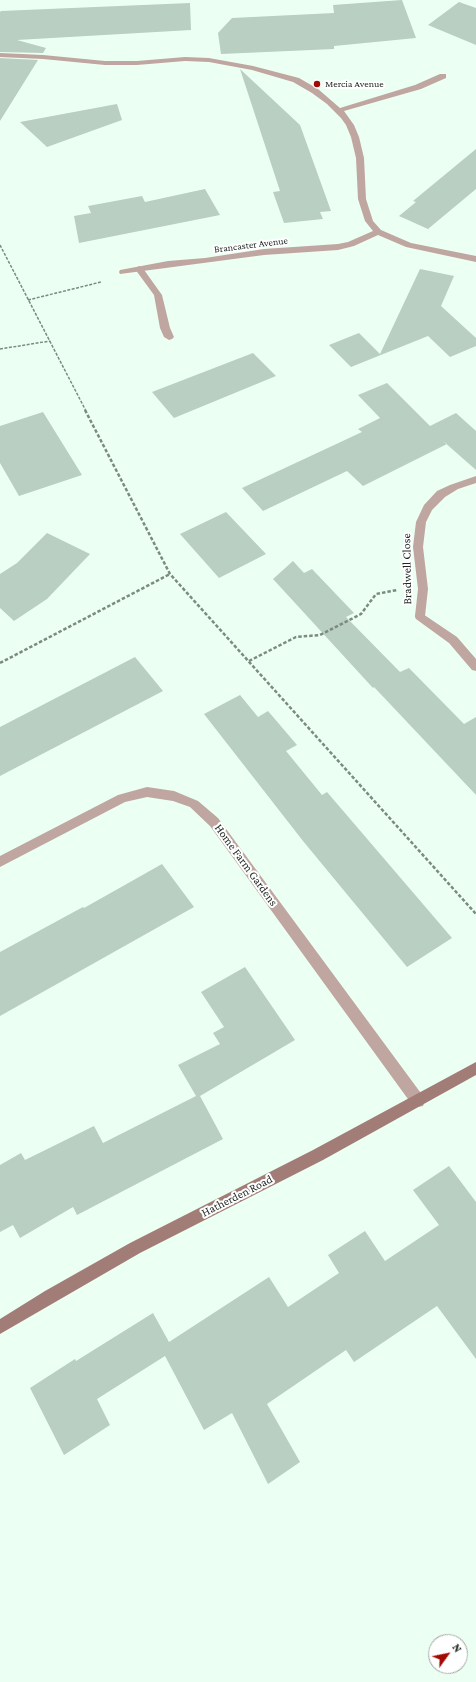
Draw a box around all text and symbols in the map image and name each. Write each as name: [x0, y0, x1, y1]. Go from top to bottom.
place label: Mercia Avenue: [325, 78, 384, 90]
marker: Mercia Avenue: [312, 79, 322, 89]
street label: Brancaster Avenue: [214, 235, 288, 255]
street label: Bradwell Close: [399, 533, 415, 605]
street label: Home Farm Gardens: [211, 821, 281, 909]
street label: Hatherden Road: [199, 1172, 275, 1220]
north arrow: [428, 1634, 468, 1674]
text: N: [450, 1642, 464, 1654]

